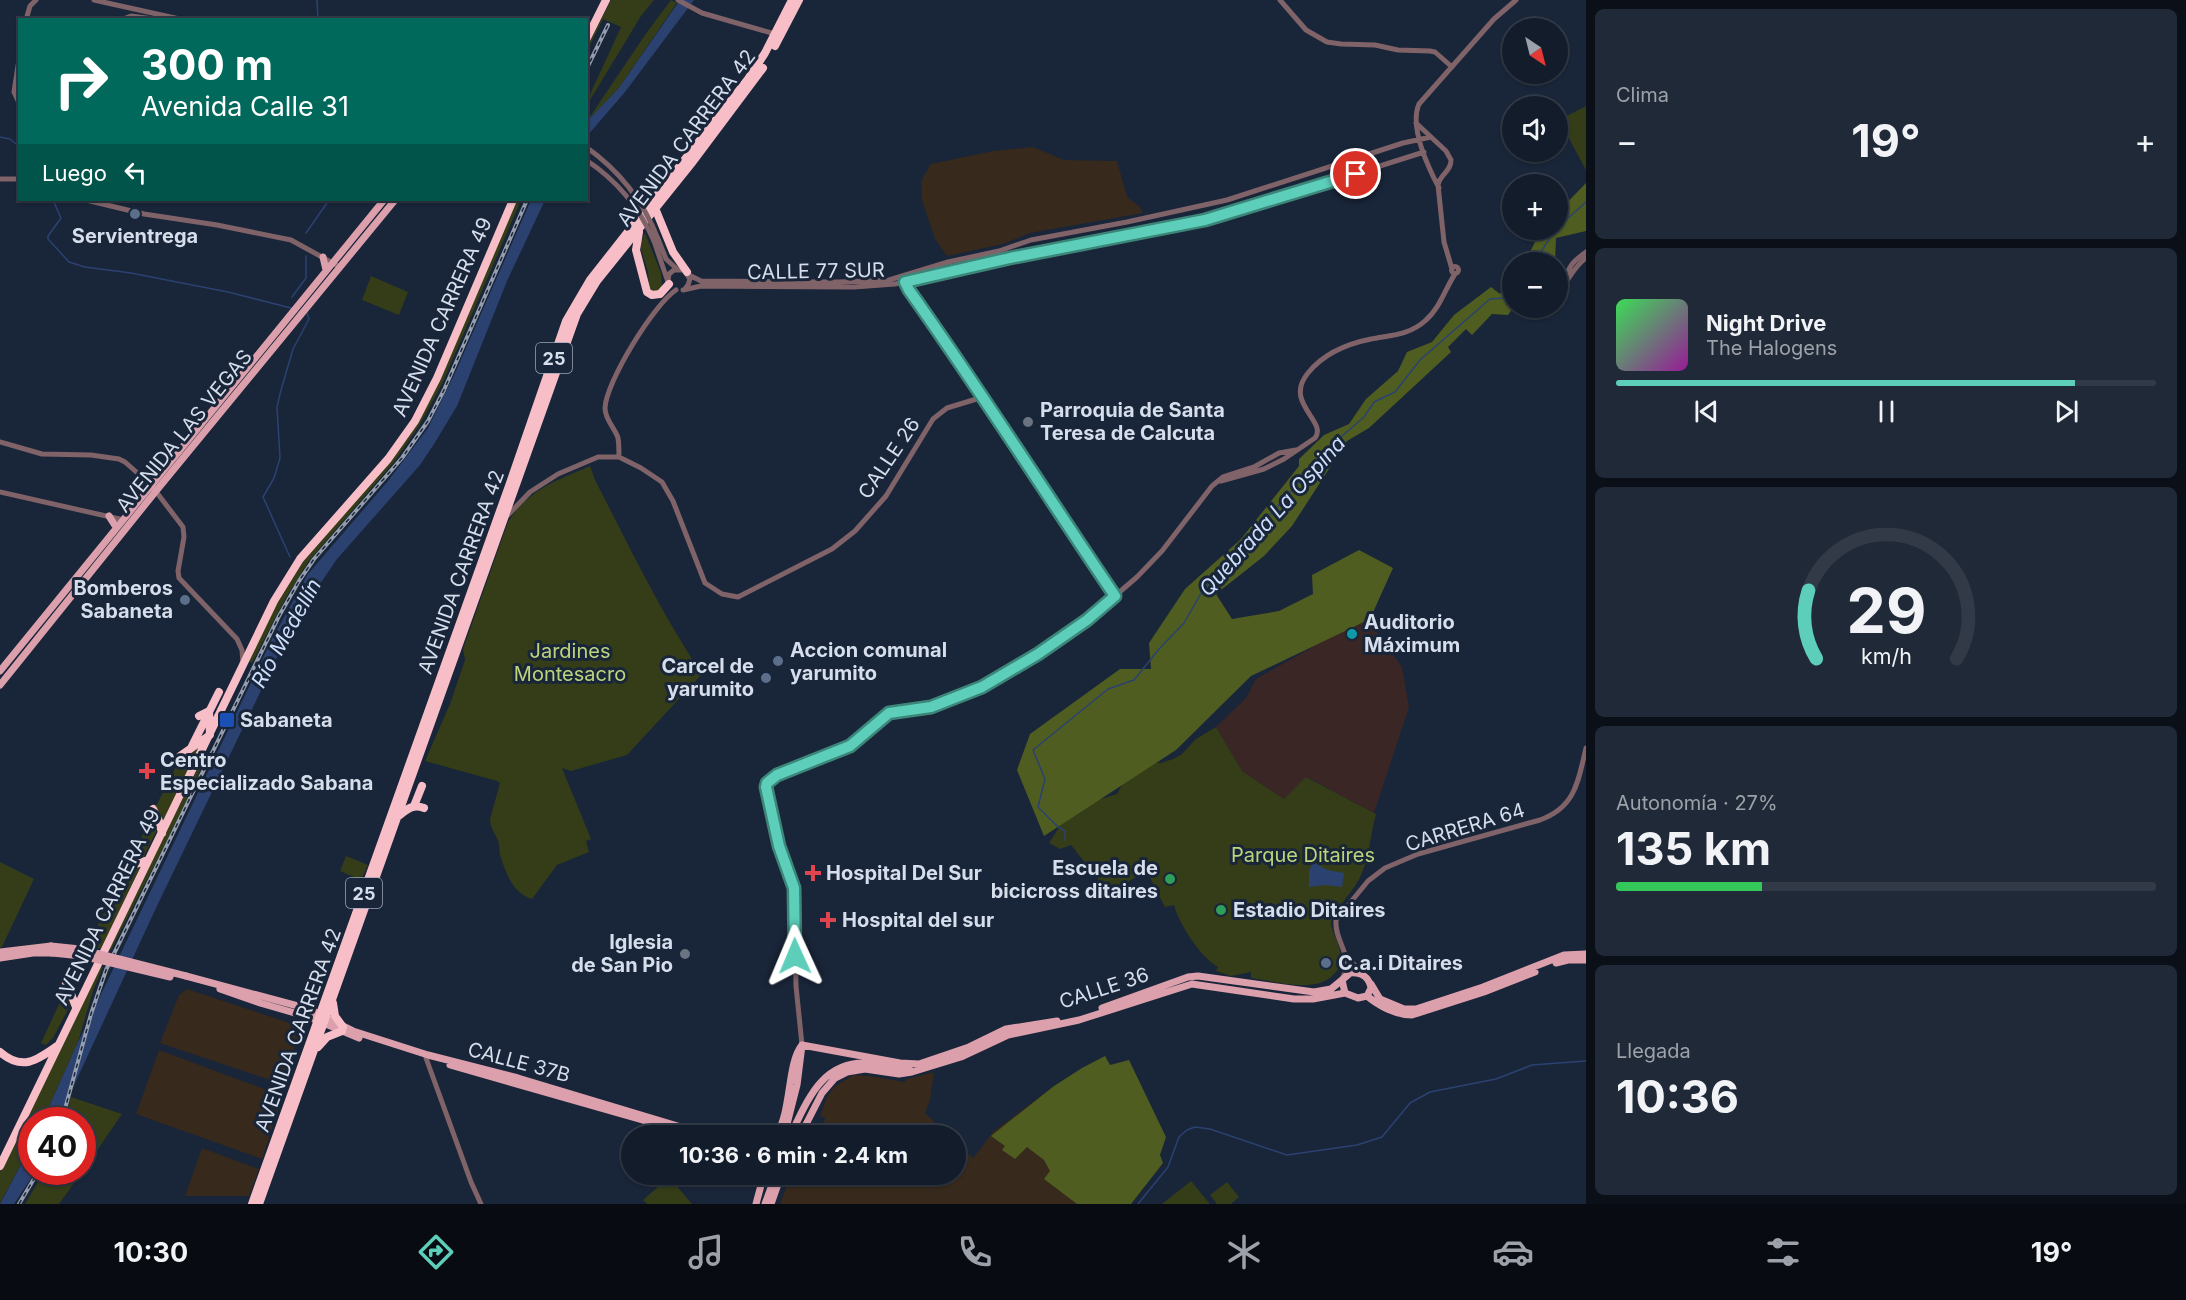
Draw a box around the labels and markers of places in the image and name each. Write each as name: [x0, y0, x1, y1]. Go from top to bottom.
pin: [1330, 148, 1381, 199]
marker: Servientrega: [128, 207, 142, 221]
place label: Servientrega: [72, 224, 198, 248]
place label: Parroquia de Santa Teresa de Calcuta: [1040, 398, 1225, 445]
marker: Parroquia de Santa Teresa de Calcuta: [1021, 415, 1035, 429]
place label: Bomberos Sabaneta: [74, 576, 173, 623]
marker: Bomberos Sabaneta: [178, 593, 192, 607]
place label: Auditorio Máximum: [1364, 610, 1460, 657]
marker: Auditorio Máximum: [1345, 627, 1359, 641]
place label: Accion comunal yarumito: [790, 638, 947, 685]
place label: Carcel de yarumito: [662, 654, 754, 701]
marker: Accion comunal yarumito: [771, 654, 785, 668]
marker: Carcel de yarumito: [759, 671, 773, 685]
place label: Sabaneta: [240, 708, 333, 732]
marker: Sabaneta: [218, 711, 236, 729]
place label: Centro Especializado Sabana: [160, 748, 373, 795]
marker: Centro Especializado Sabana: [138, 762, 156, 780]
place label: Escuela de bicicross ditaires: [991, 856, 1158, 903]
place label: Hospital Del Sur: [826, 861, 982, 885]
marker: Hospital Del Sur: [804, 864, 822, 882]
marker: Escuela de bicicross ditaires: [1163, 872, 1177, 886]
place label: Estadio Ditaires: [1233, 898, 1386, 922]
marker: Estadio Ditaires: [1214, 903, 1228, 917]
place label: Hospital del sur: [842, 908, 994, 932]
marker: Hospital del sur: [819, 911, 837, 929]
place label: Iglesia de San Pio: [571, 930, 673, 977]
marker: Iglesia de San Pio: [678, 947, 692, 961]
place label: C.a.i Ditaires: [1338, 951, 1463, 975]
marker: C.a.i Ditaires: [1319, 956, 1333, 970]

